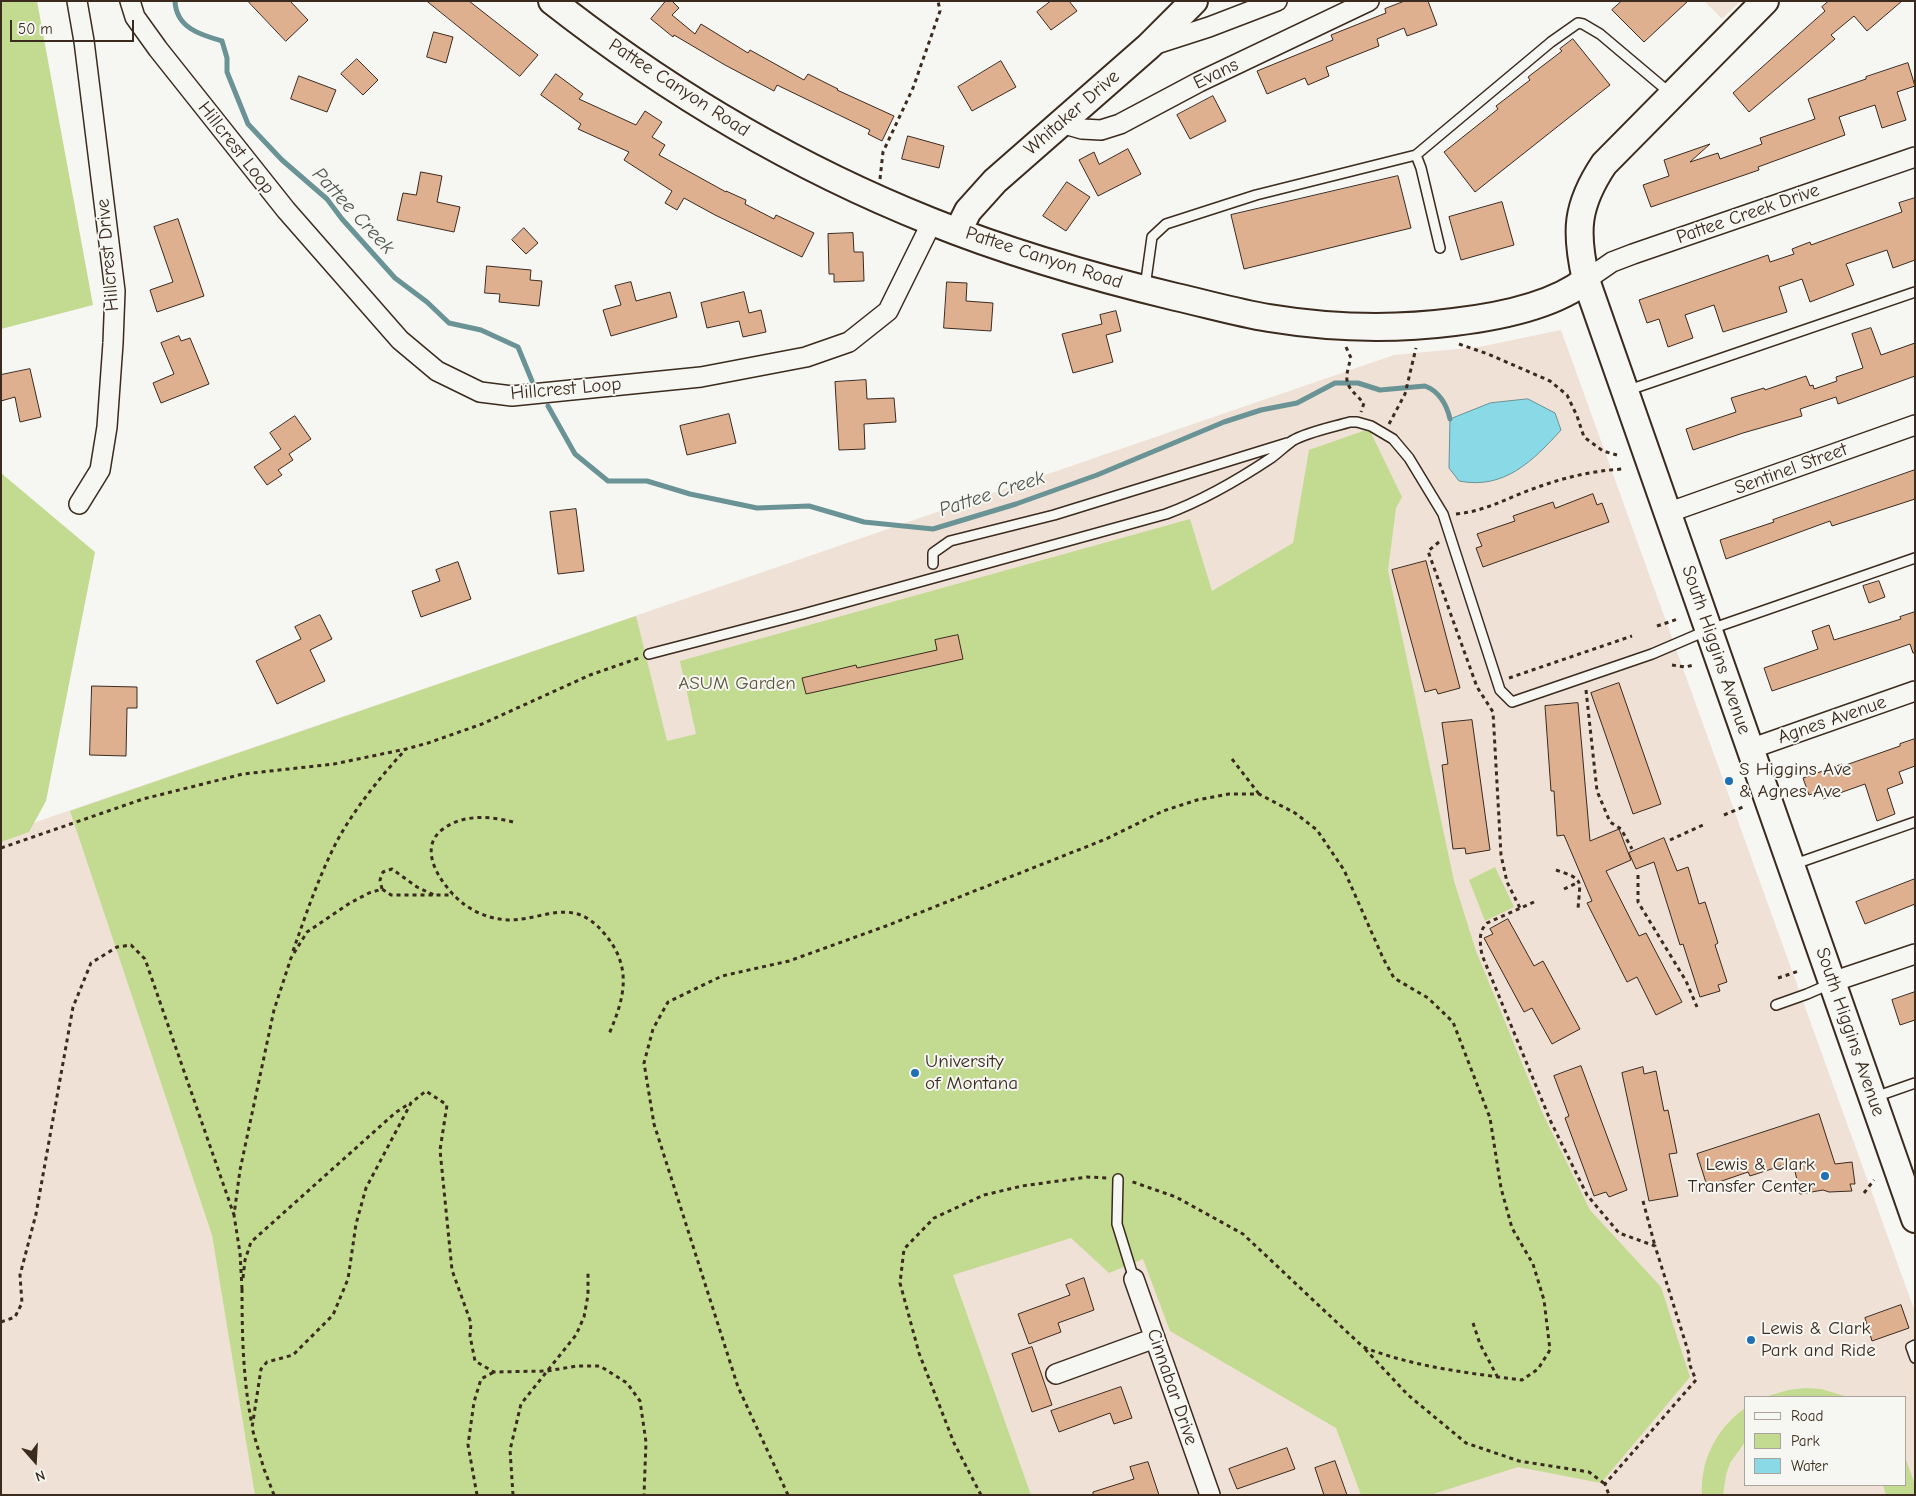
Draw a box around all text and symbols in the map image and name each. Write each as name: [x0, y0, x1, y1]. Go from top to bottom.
scale bar: [12, 10, 136, 42]
text: 50 m: [18, 20, 53, 38]
street label: Pattee Canyon Road: [604, 34, 754, 142]
street label: Evans: [1190, 53, 1242, 95]
street label: Whitaker Drive: [1020, 65, 1124, 161]
street label: Hillcrest Loop: [193, 97, 279, 199]
water label: Pattee Creek: [307, 163, 399, 259]
street label: Pattee Creek Drive: [1674, 179, 1822, 249]
street label: Hillcrest Drive: [92, 198, 124, 312]
street label: Pattee Canyon Road: [963, 222, 1125, 294]
street label: Hillcrest Loop: [510, 373, 622, 405]
street label: Sentinel Street: [1731, 438, 1851, 500]
water label: Pattee Creek: [936, 466, 1048, 522]
street label: South Higgins Avenue: [1676, 562, 1756, 738]
park label: ASUM Garden: [678, 673, 796, 695]
street label: Agnes Avenue: [1775, 691, 1889, 749]
place label: S Higgins Ave & Agnes Ave: [1739, 759, 1851, 803]
marker: S Higgins Ave & Agnes Ave: [1723, 775, 1735, 787]
street label: South Higgins Avenue: [1810, 944, 1890, 1120]
place label: University of Montana: [925, 1051, 1018, 1095]
marker: University of Montana: [909, 1067, 921, 1079]
place label: Lewis & Clark Transfer Center: [1688, 1154, 1815, 1198]
marker: Lewis & Clark Transfer Center: [1819, 1170, 1831, 1182]
place label: Lewis & Clark Park and Ride: [1761, 1318, 1876, 1362]
street label: Cinnabar Drive: [1141, 1326, 1203, 1448]
marker: Lewis & Clark Park and Ride: [1745, 1334, 1757, 1346]
legend: [1744, 1396, 1906, 1486]
text: Road: [1791, 1407, 1823, 1425]
text: Park: [1791, 1432, 1820, 1450]
north arrow: [10, 1436, 60, 1486]
text: Water: [1791, 1457, 1828, 1475]
text: N: [33, 1466, 47, 1485]

